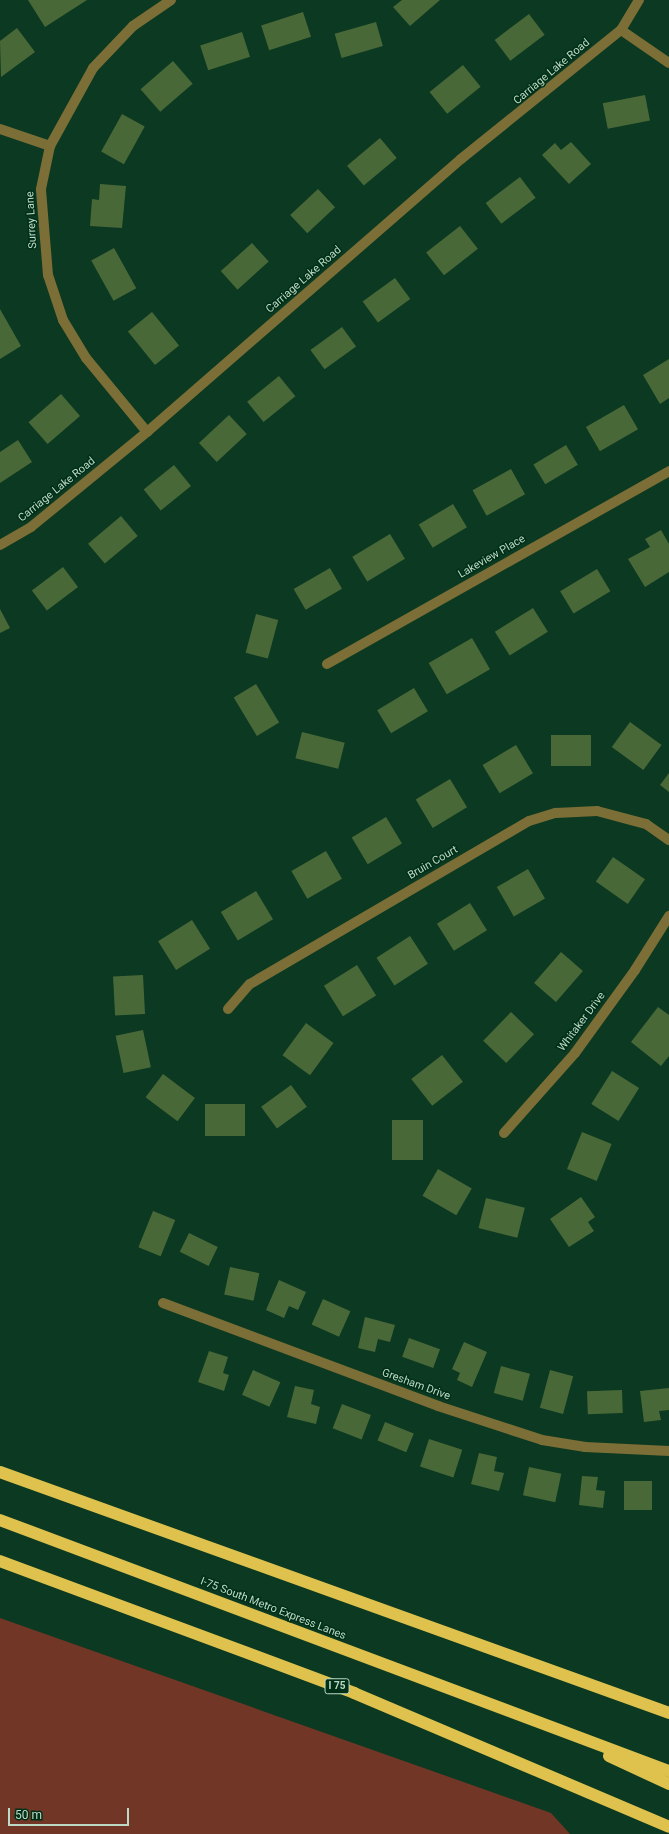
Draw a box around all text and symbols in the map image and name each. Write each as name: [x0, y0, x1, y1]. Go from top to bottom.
street label: Carriage Lake Road: [511, 36, 593, 108]
street label: Surrey Lane: [24, 191, 40, 249]
street label: Carriage Lake Road: [264, 244, 344, 316]
street label: Carriage Lake Road: [16, 455, 98, 525]
street label: Lakeview Place: [456, 532, 528, 582]
street label: Bruin Court: [406, 843, 460, 883]
street label: Whitaker Drive: [556, 990, 608, 1054]
street label: Gresham Drive: [380, 1367, 452, 1403]
street label: I-75 South Metro Express Lanes: [198, 1575, 348, 1643]
road number: I 75: [324, 1678, 350, 1694]
scale bar: [10, 1800, 131, 1826]
text: 50 m: [15, 1808, 42, 1822]

